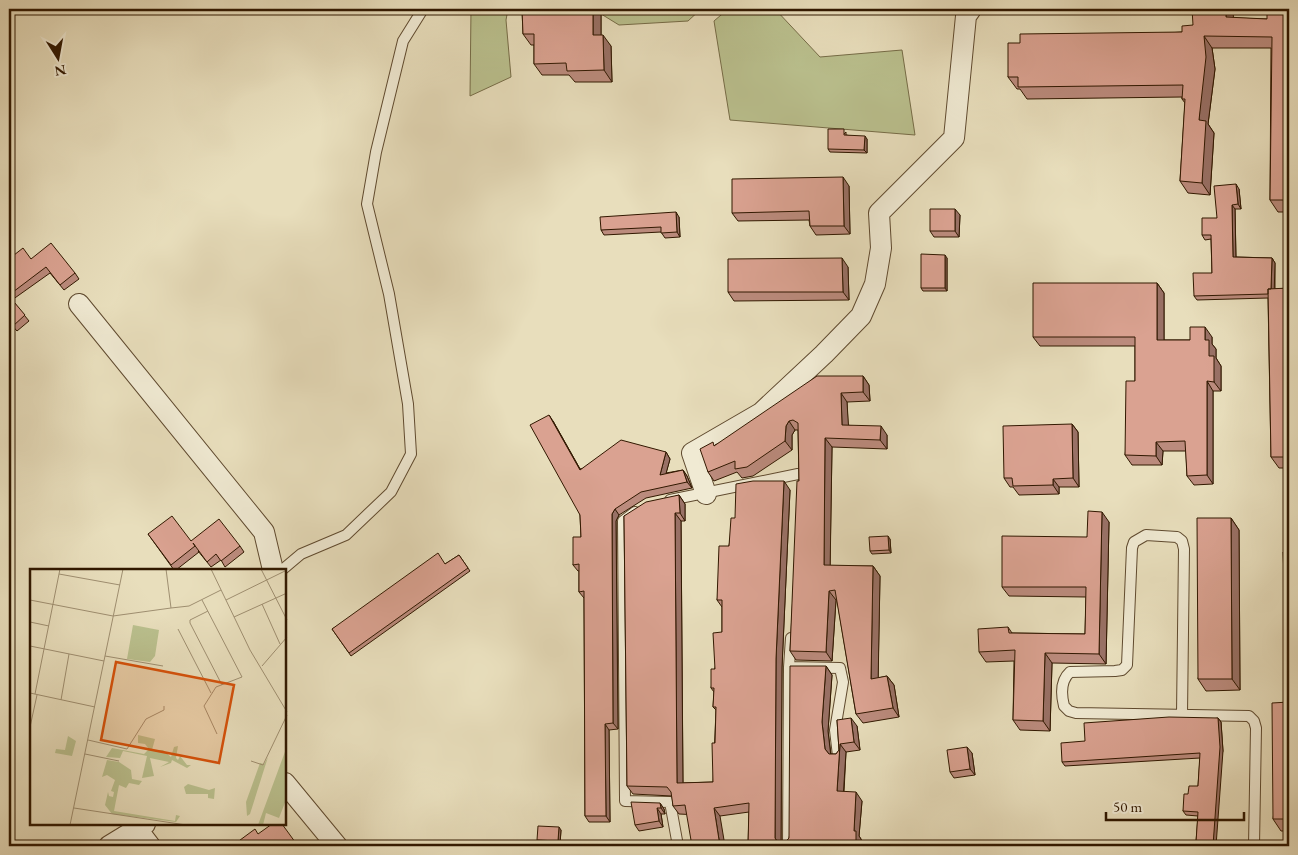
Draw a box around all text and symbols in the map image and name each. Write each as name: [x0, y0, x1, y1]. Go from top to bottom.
north arrow: [32, 32, 82, 82]
text: N: [53, 61, 68, 81]
inset map: [30, 569, 286, 825]
scale bar: [1106, 790, 1243, 822]
text: 50 m: [1113, 797, 1142, 816]

